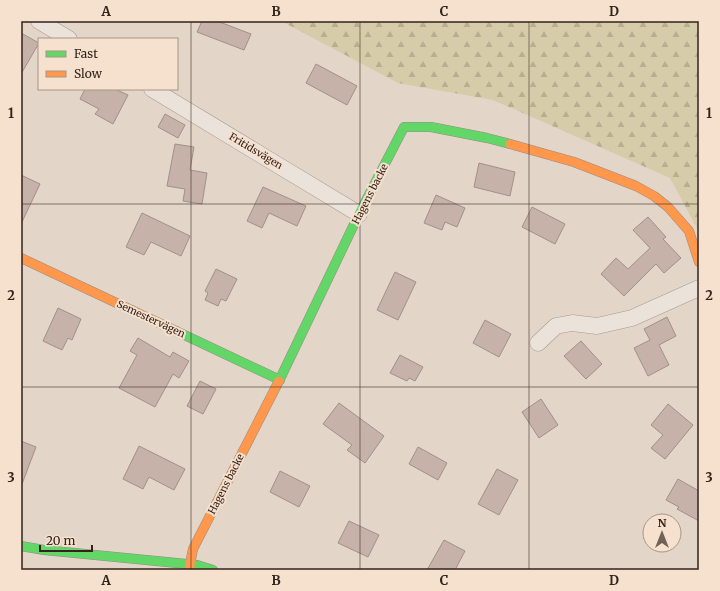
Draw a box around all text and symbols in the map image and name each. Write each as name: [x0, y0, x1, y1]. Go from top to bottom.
text: A: [100, 3, 111, 20]
text: B: [271, 3, 281, 20]
text: C: [440, 3, 449, 20]
text: D: [609, 3, 619, 20]
legend: [38, 38, 178, 90]
text: Fast: [74, 46, 98, 61]
text: Slow: [74, 66, 103, 81]
text: 1: [8, 105, 14, 122]
text: 1: [706, 105, 712, 122]
street label: Fritidsvägen: [227, 130, 286, 172]
street label: Hagens backe: [349, 162, 391, 226]
text: 2: [7, 287, 15, 304]
text: 2: [705, 287, 713, 304]
street label: Semestervägen: [115, 298, 188, 341]
street label: Hagens backe: [205, 452, 247, 516]
text: 3: [7, 469, 15, 486]
text: 3: [705, 469, 713, 486]
north arrow: [642, 513, 682, 553]
text: N: [658, 516, 667, 530]
scale bar: [40, 527, 92, 553]
text: 20 m: [46, 533, 75, 548]
text: A: [100, 572, 111, 589]
text: B: [271, 572, 281, 589]
text: C: [440, 572, 449, 589]
text: D: [609, 572, 619, 589]

